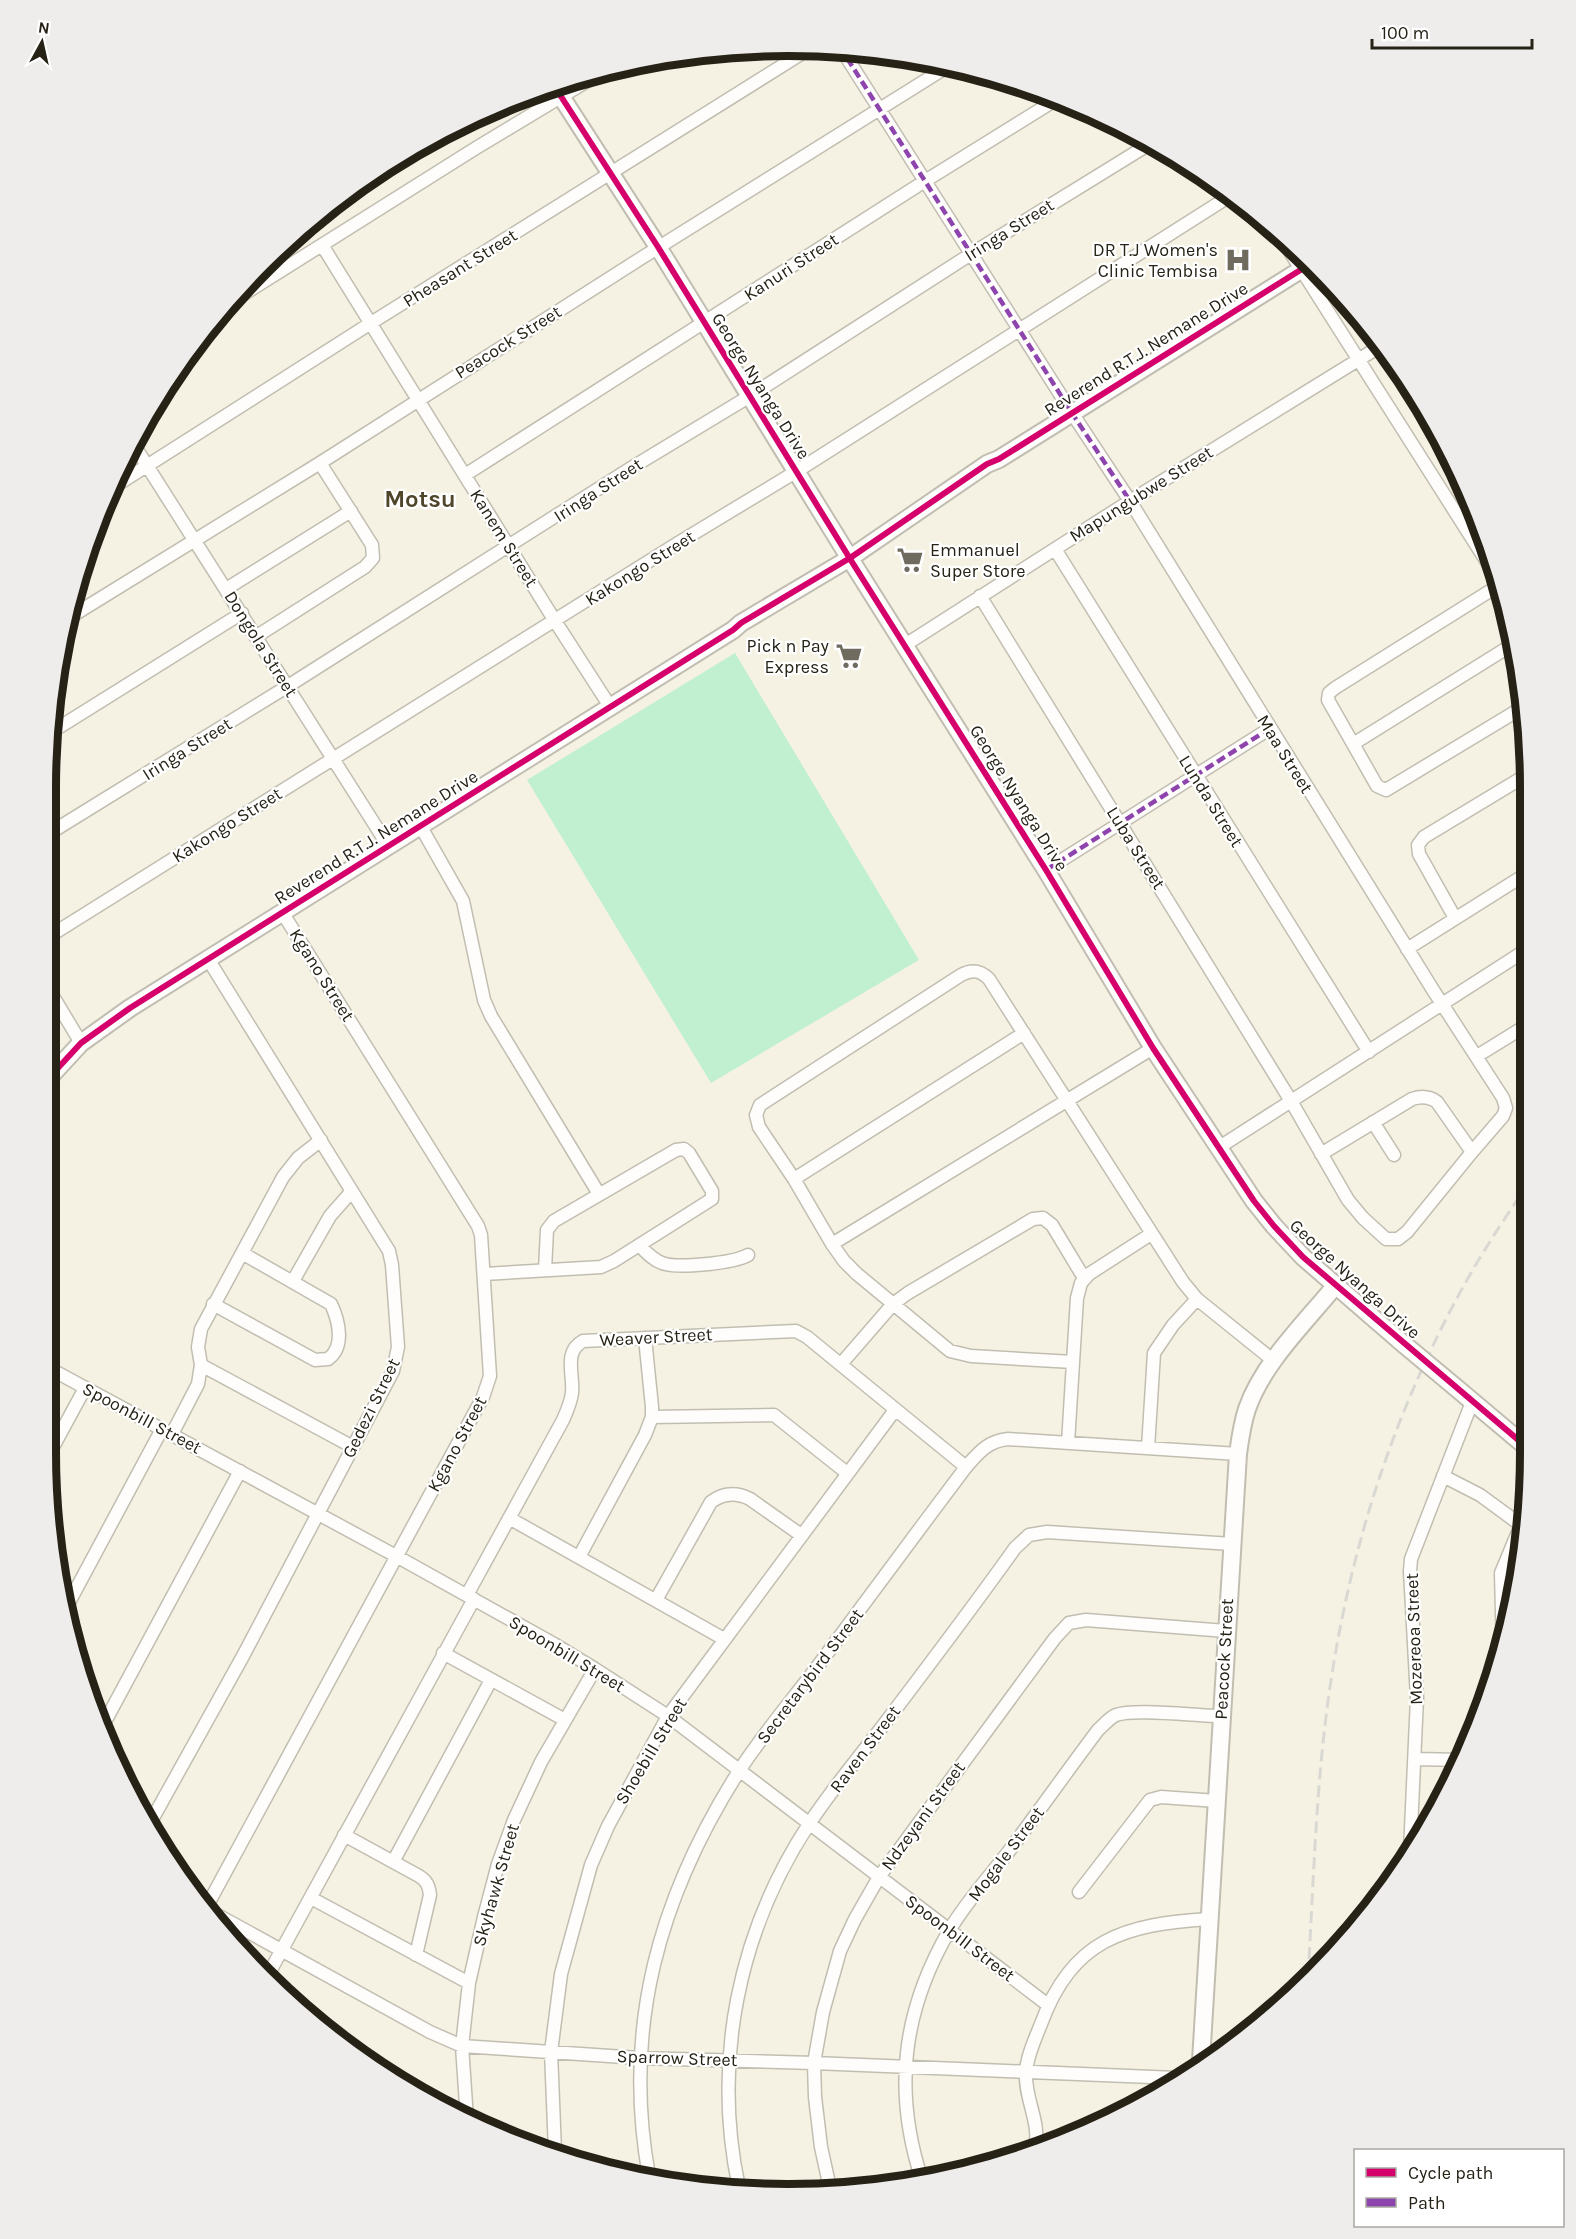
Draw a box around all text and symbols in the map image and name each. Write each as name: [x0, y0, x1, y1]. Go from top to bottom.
north arrow: [12, 12, 72, 72]
scale bar: [1372, 12, 1532, 50]
text: N: [37, 17, 51, 38]
text: 100 m: [1381, 22, 1429, 44]
street label: Iringa Street: [960, 194, 1058, 266]
street label: Pheasant Street: [399, 224, 521, 312]
street label: Kanuri Street: [740, 228, 843, 306]
place label: DR T.J Women's Clinic Tembisa: [1093, 239, 1218, 282]
hospital icon: DR T.J Women's Clinic Tembisa: [1223, 245, 1253, 275]
street label: Reverend R.T.J. Nemane Drive: [1040, 277, 1252, 421]
street label: Peacock Street: [451, 300, 565, 383]
street label: George Nyanga Drive: [707, 309, 815, 463]
street label: Mapungubwe Street: [1065, 441, 1217, 547]
street label: Iringa Street: [549, 453, 647, 527]
district label: Motsu: [384, 485, 456, 513]
street label: Kanem Street: [465, 485, 543, 591]
street label: Kakongo Street: [581, 525, 699, 611]
place label: Emmanuel Super Store: [930, 539, 1026, 582]
supermarket icon: Emmanuel Super Store: [895, 545, 925, 575]
street label: Dongola Street: [220, 587, 303, 701]
place label: Pick n Pay Express: [747, 635, 830, 678]
supermarket icon: Pick n Pay Express: [834, 641, 864, 671]
street label: Maa Street: [1252, 711, 1318, 798]
street label: Iringa Street: [138, 713, 236, 785]
street label: George Nyanga Drive: [965, 721, 1073, 875]
street label: Lunda Street: [1174, 751, 1248, 851]
street label: Reverend R.T.J. Nemane Drive: [270, 765, 482, 909]
street label: Kakongo Street: [168, 782, 286, 868]
street label: Luba Street: [1102, 802, 1170, 894]
street label: Kgano Street: [285, 924, 359, 1026]
street label: George Nyanga Drive: [1285, 1214, 1425, 1344]
street label: Weaver Street: [599, 1323, 713, 1351]
street label: Gedezi Street: [337, 1354, 405, 1462]
street label: Spoonbill Street: [79, 1377, 206, 1459]
street label: Kgano Street: [423, 1392, 492, 1496]
street label: Mozereoa Street: [1401, 1572, 1427, 1705]
street label: Peacock Street: [1210, 1598, 1238, 1720]
street label: Secretarybird Street: [752, 1604, 868, 1748]
street label: Spoonbill Street: [505, 1611, 629, 1697]
street label: Shoebill Street: [611, 1693, 692, 1808]
street label: Raven Street: [825, 1701, 905, 1797]
street label: Ndzeyani Street: [876, 1757, 970, 1875]
street label: Mogale Street: [963, 1802, 1049, 1906]
street label: Skyhawk Street: [468, 1821, 524, 1949]
street label: Spoonbill Street: [901, 1890, 1019, 1987]
street label: Sparrow Street: [616, 2045, 738, 2071]
legend: [1354, 2149, 1564, 2227]
text: Cycle path: [1408, 2162, 1493, 2184]
text: Path: [1408, 2192, 1446, 2214]

